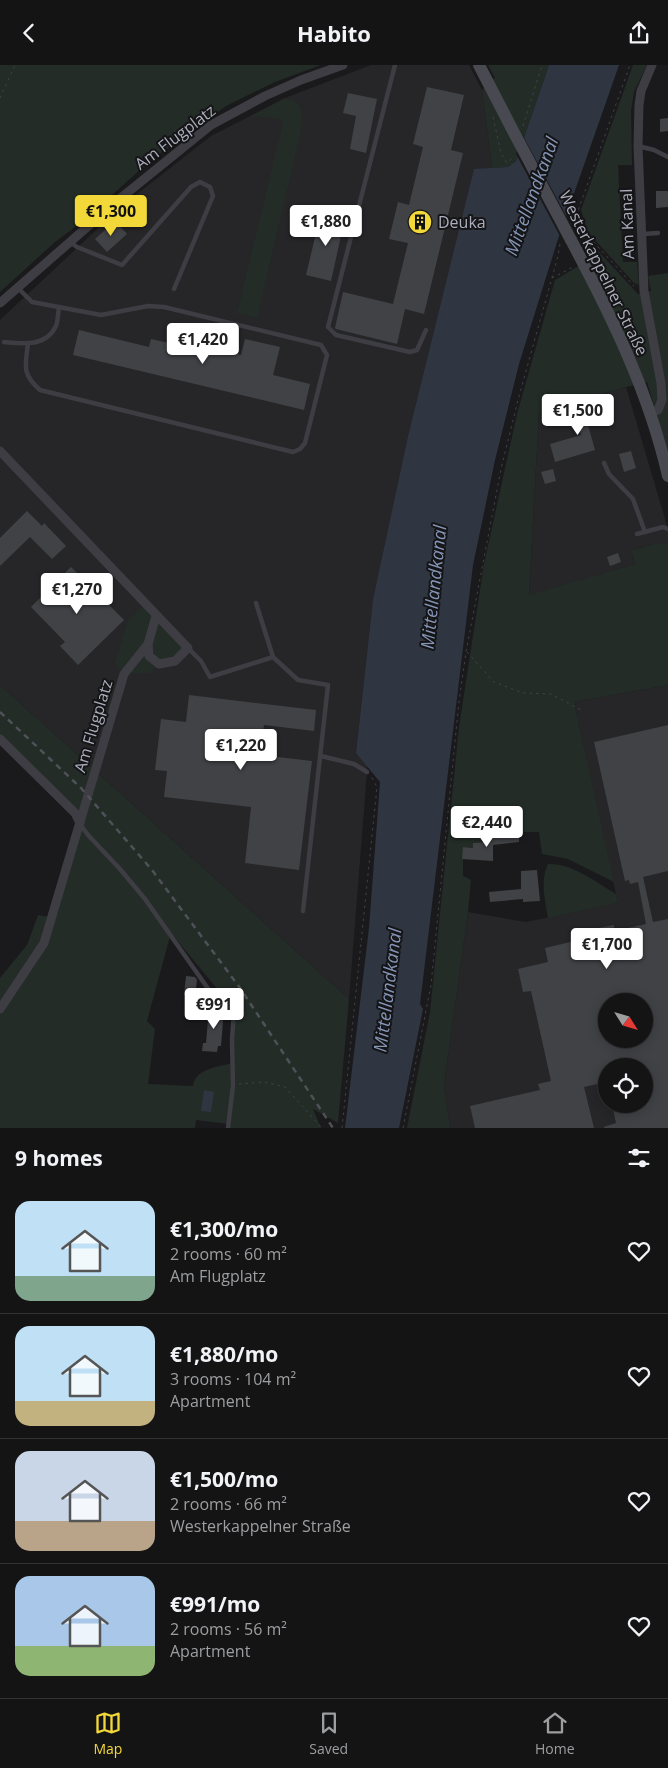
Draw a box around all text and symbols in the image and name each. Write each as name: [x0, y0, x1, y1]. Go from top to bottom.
text: Habito: [297, 18, 371, 48]
icon: back: [15, 19, 43, 47]
icon: share: [625, 19, 653, 47]
street label: Am Flugplatz: [130, 99, 220, 175]
water label: Mittellandkanal: [498, 133, 564, 259]
street label: Westerkappelner Straße: [554, 187, 654, 359]
street label: Am Kanal: [615, 188, 639, 260]
pin: €1,300: [70, 195, 152, 237]
text: €1,300: [86, 200, 136, 222]
pin: €1,880: [285, 205, 367, 247]
building icon: Deuka: [407, 209, 433, 235]
text: €1,880: [301, 210, 351, 232]
place label: Deuka: [438, 211, 486, 233]
pin: €1,420: [162, 323, 244, 365]
text: €1,420: [178, 328, 228, 350]
pin: €1,500: [537, 393, 619, 436]
text: €1,500: [553, 399, 603, 421]
water label: Mittellandkanal: [415, 523, 451, 650]
pin: €1,270: [36, 573, 118, 615]
text: €1,270: [52, 578, 102, 600]
street label: Am Flugplatz: [68, 677, 118, 775]
pin: €1,220: [200, 729, 282, 771]
text: €1,220: [216, 734, 266, 756]
pin: €2,440: [446, 805, 528, 848]
text: €2,440: [462, 811, 512, 833]
water label: Mittellandkanal: [368, 926, 407, 1053]
pin: €1,700: [566, 927, 648, 970]
text: €1,700: [582, 933, 632, 955]
pin: €991: [184, 987, 244, 1030]
text: €991: [196, 993, 232, 1015]
north arrow: [598, 993, 652, 1047]
map controls: [598, 993, 653, 1113]
button: locate: [598, 1058, 653, 1113]
text: 9 homes: [15, 1144, 103, 1172]
icon: filters: [625, 1144, 653, 1172]
text: €1,300/mo: [170, 1215, 278, 1243]
icon: home: [55, 1221, 115, 1281]
icon: heart: [625, 1237, 653, 1265]
text: 2 rooms · 60 m²: [170, 1243, 287, 1265]
text: Am Flugplatz: [170, 1265, 266, 1287]
text: €1,880/mo: [170, 1340, 278, 1368]
icon: home: [55, 1346, 115, 1406]
icon: heart: [625, 1362, 653, 1390]
text: 3 rooms · 104 m²: [170, 1368, 296, 1390]
text: Apartment: [170, 1390, 250, 1412]
text: €1,500/mo: [170, 1465, 278, 1493]
icon: home: [55, 1471, 115, 1531]
icon: heart: [625, 1487, 653, 1515]
text: 2 rooms · 66 m²: [170, 1493, 287, 1515]
text: Westerkappelner Straße: [170, 1515, 351, 1537]
text: €991/mo: [170, 1590, 260, 1618]
icon: home: [55, 1596, 115, 1656]
icon: heart: [625, 1612, 653, 1640]
text: 2 rooms · 56 m²: [170, 1618, 287, 1640]
text: Apartment: [170, 1640, 250, 1662]
tab: Map: [93, 1709, 122, 1758]
tab: Saved: [309, 1709, 348, 1758]
tab: Home: [535, 1709, 575, 1758]

